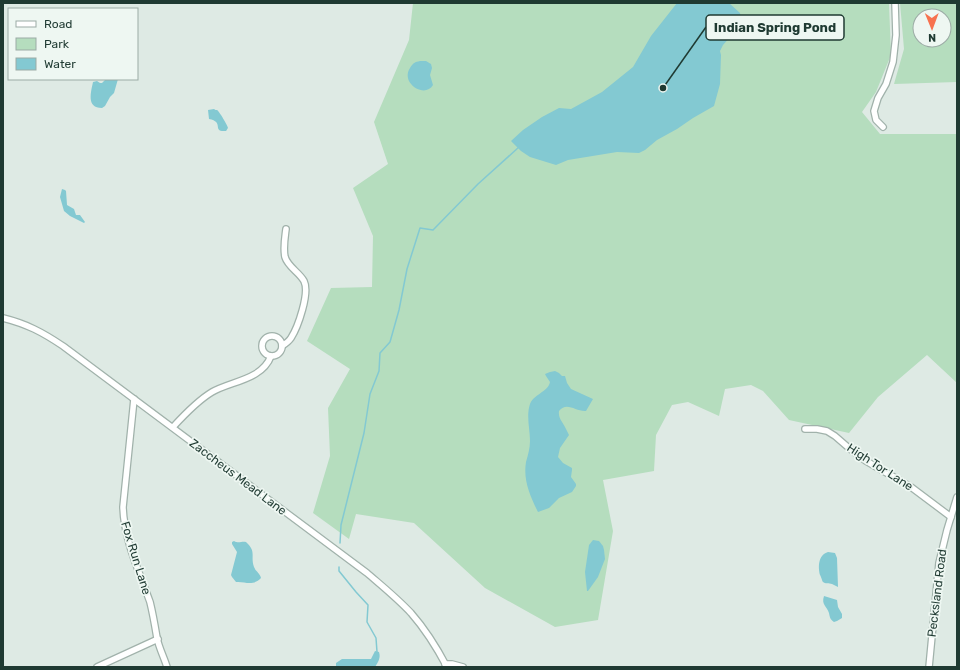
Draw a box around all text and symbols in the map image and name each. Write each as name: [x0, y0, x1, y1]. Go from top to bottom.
legend: [8, 8, 138, 80]
north arrow: [912, 8, 952, 48]
callout: Indian Spring Pond: [706, 15, 844, 40]
text: Road: [44, 17, 72, 31]
text: Indian Spring Pond: [714, 20, 836, 35]
text: N: [928, 31, 936, 44]
text: Park: [44, 37, 70, 51]
text: Water: [44, 57, 76, 71]
street label: Zaccheus Mead Lane: [187, 436, 289, 518]
street label: High Tor Lane: [844, 440, 916, 494]
street label: Fox Run Lane: [118, 520, 154, 596]
street label: Pecksland Road: [925, 548, 949, 638]

